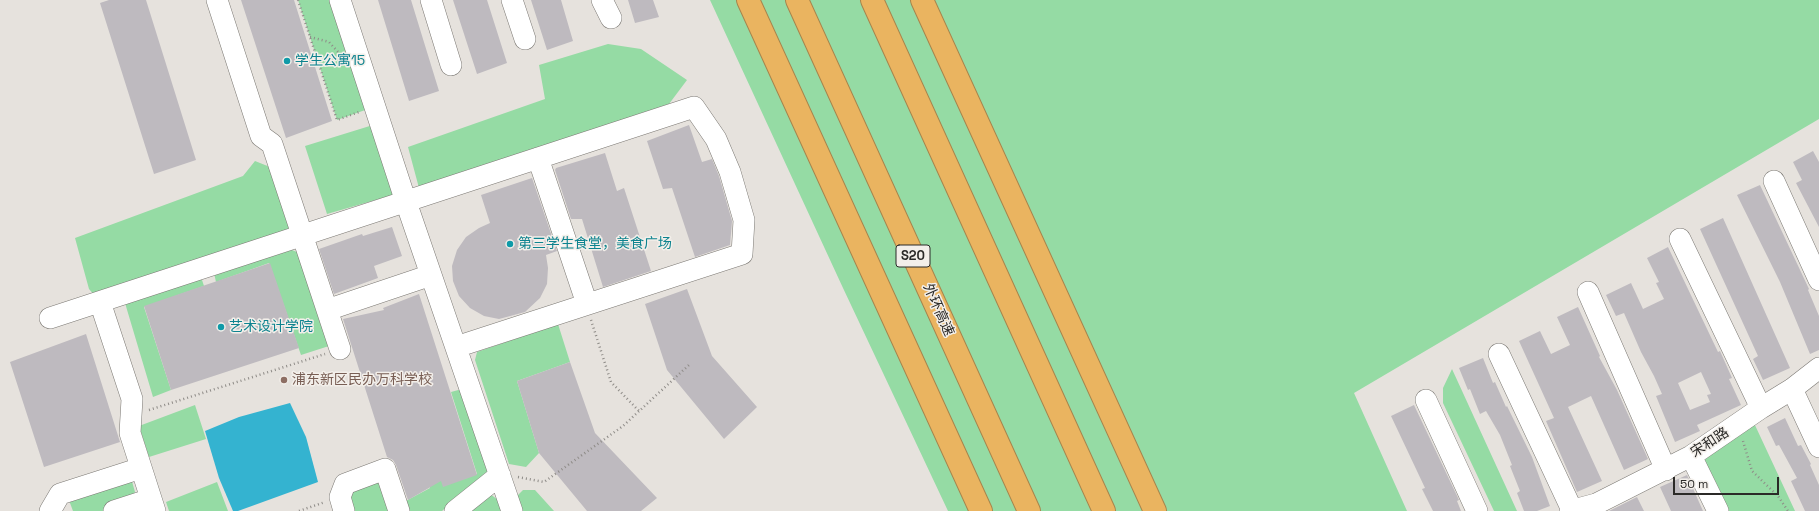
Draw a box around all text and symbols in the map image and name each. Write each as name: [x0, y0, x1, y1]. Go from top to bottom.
place label: 学生公寓15: [295, 53, 365, 69]
marker: 学生公寓15: [282, 56, 292, 66]
place label: 第三学生食堂，美食广场: [518, 236, 672, 252]
marker: 第三学生食堂，美食广场: [505, 239, 515, 249]
road number: S20: [896, 245, 930, 267]
street label: 外环高速: [919, 281, 957, 339]
place label: 艺术设计学院: [229, 319, 313, 335]
marker: 艺术设计学院: [216, 322, 226, 332]
place label: 浦东新区民办万科学校: [292, 372, 432, 388]
marker: 浦东新区民办万科学校: [279, 375, 289, 385]
street label: 宋和路: [1688, 425, 1732, 461]
scale bar: [1675, 469, 1781, 495]
text: 50 m: [1680, 476, 1708, 492]

